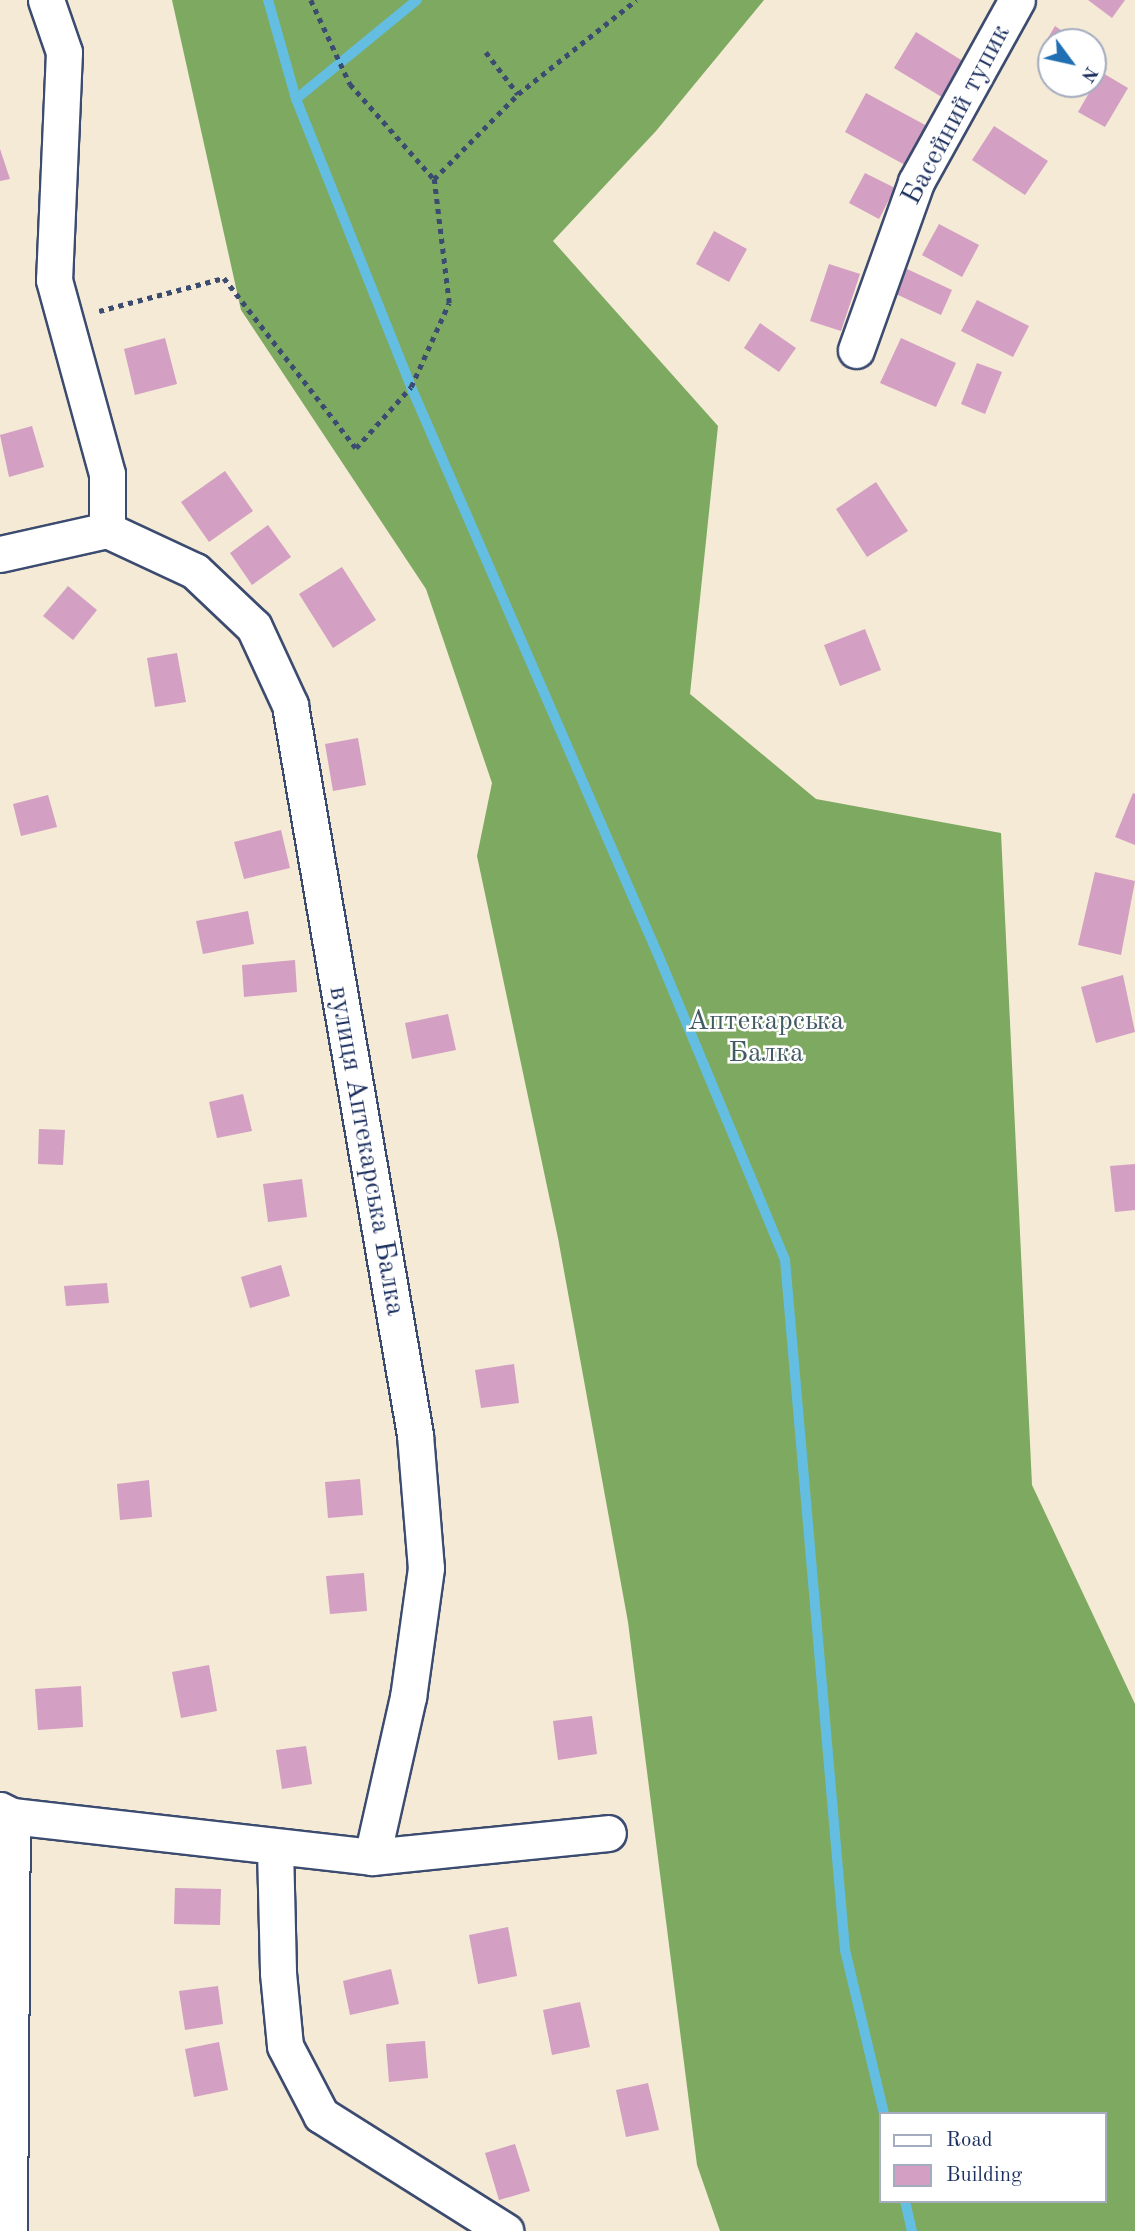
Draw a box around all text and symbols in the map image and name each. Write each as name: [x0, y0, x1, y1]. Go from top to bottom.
street label: Басейний тупик: [895, 19, 1019, 211]
north arrow: [1037, 28, 1107, 98]
text: N: [1076, 62, 1100, 85]
street label: вулиця Аптекарська Балка: [320, 984, 412, 1318]
park label: Аптекарська Балка: [688, 1005, 844, 1071]
legend: [880, 2112, 1107, 2203]
text: Road: [946, 2130, 993, 2151]
text: Building: [946, 2165, 1022, 2186]

